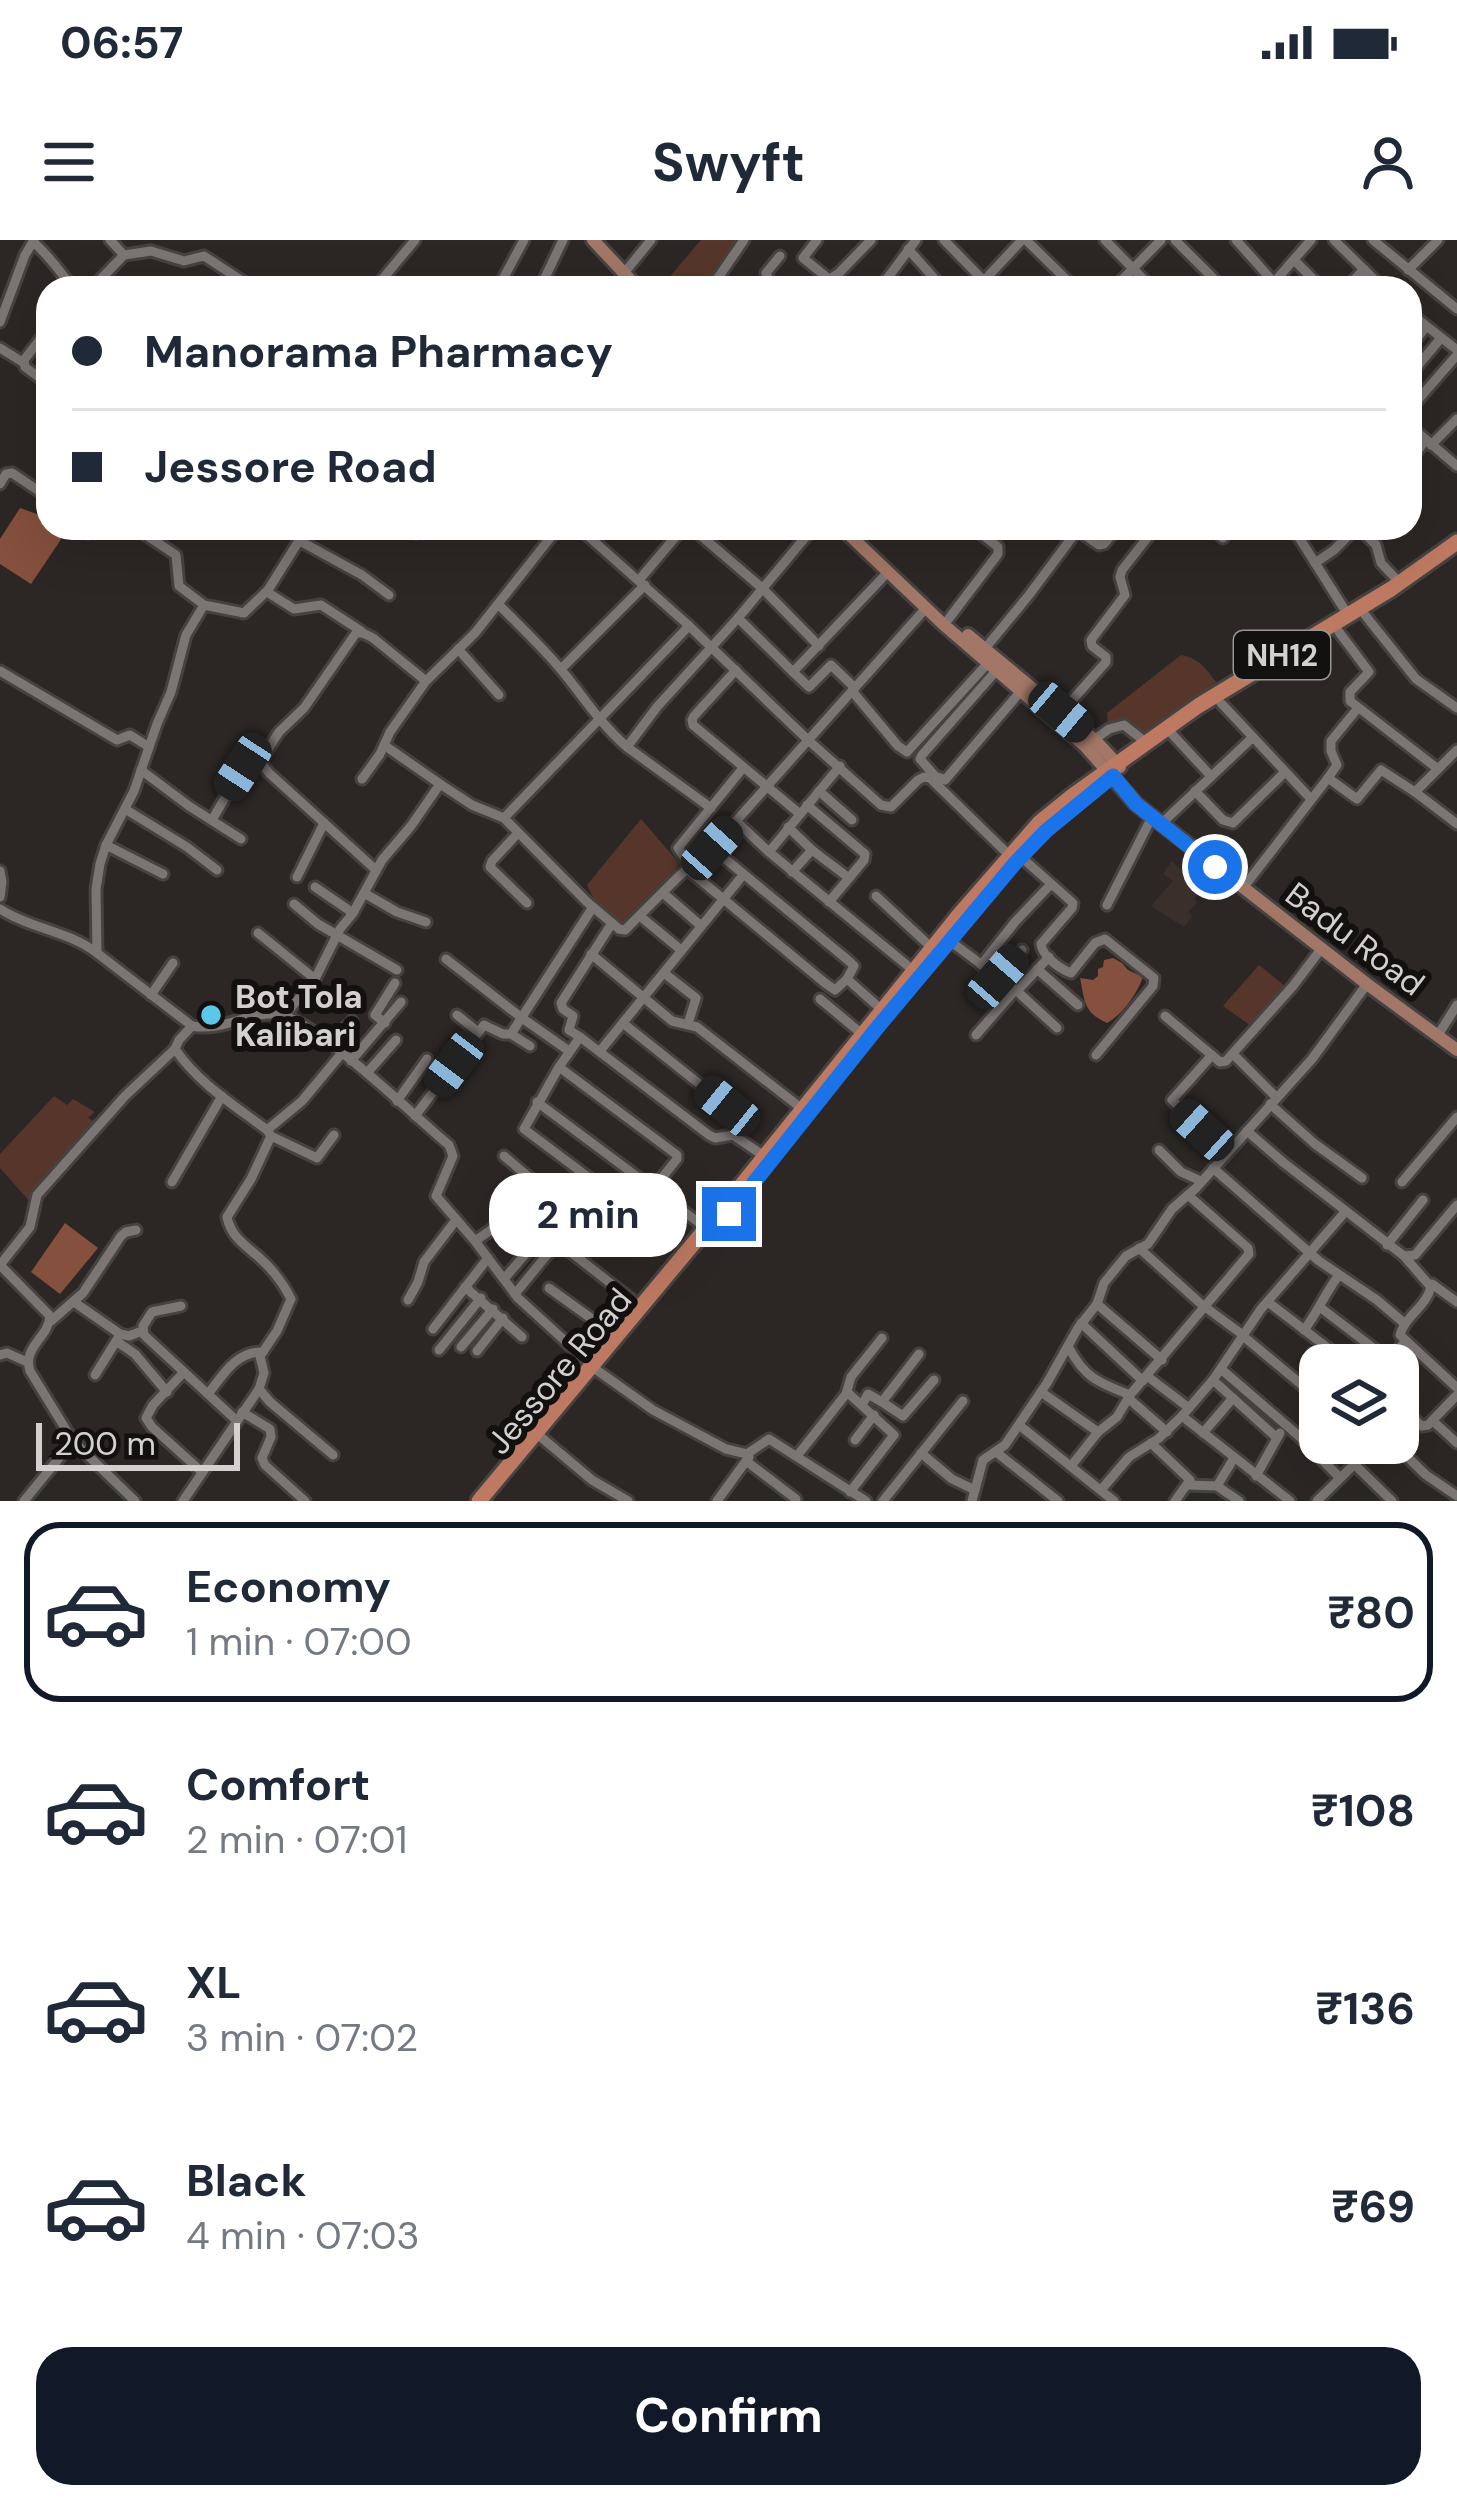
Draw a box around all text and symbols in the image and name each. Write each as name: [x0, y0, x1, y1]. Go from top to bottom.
text: 06:57: [60, 13, 183, 72]
text: Swyft: [652, 127, 805, 198]
icon: menu: [36, 129, 102, 195]
icon: person: [1355, 129, 1421, 195]
text: Manorama Pharmacy: [144, 322, 613, 381]
text: Jessore Road: [144, 437, 437, 496]
road number: NH12: [1234, 631, 1330, 679]
car: [1022, 675, 1100, 749]
car: [208, 727, 278, 807]
car: [675, 809, 749, 887]
route start: [1188, 840, 1242, 894]
street label: Badu Road: [1277, 873, 1433, 1005]
car: [961, 938, 1035, 1016]
place label: Bot Tola Kalibari: [235, 975, 363, 1056]
marker: Bot Tola Kalibari: [198, 1002, 224, 1028]
car: [418, 1024, 490, 1104]
car: [688, 1069, 766, 1143]
car: [1163, 1093, 1241, 1167]
callout: 2 min: [489, 1172, 687, 1256]
route end: [702, 1187, 756, 1241]
text: 2 min: [536, 1189, 640, 1240]
street label: Jessore Road: [477, 1279, 641, 1463]
map controls: [1299, 1344, 1419, 1464]
button: layers: [1299, 1344, 1419, 1464]
scale bar: [36, 1417, 240, 1470]
text: 200 m: [54, 1422, 156, 1465]
text: Economy: [186, 1557, 391, 1616]
icon: car: [42, 1558, 150, 1666]
text: ₹80: [1327, 1583, 1415, 1642]
text: 1 min · 07:00: [186, 1616, 412, 1667]
text: Comfort: [186, 1755, 370, 1814]
icon: car: [42, 1756, 150, 1864]
text: ₹108: [1311, 1781, 1415, 1840]
text: 2 min · 07:01: [186, 1814, 407, 1865]
text: XL: [186, 1953, 241, 2012]
icon: car: [42, 1954, 150, 2062]
text: ₹136: [1315, 1979, 1415, 2038]
text: 3 min · 07:02: [186, 2012, 418, 2063]
text: Black: [186, 2151, 306, 2210]
icon: car: [42, 2152, 150, 2260]
text: ₹69: [1331, 2177, 1415, 2236]
text: 4 min · 07:03: [186, 2210, 420, 2261]
button: Confirm: [36, 2347, 1421, 2485]

